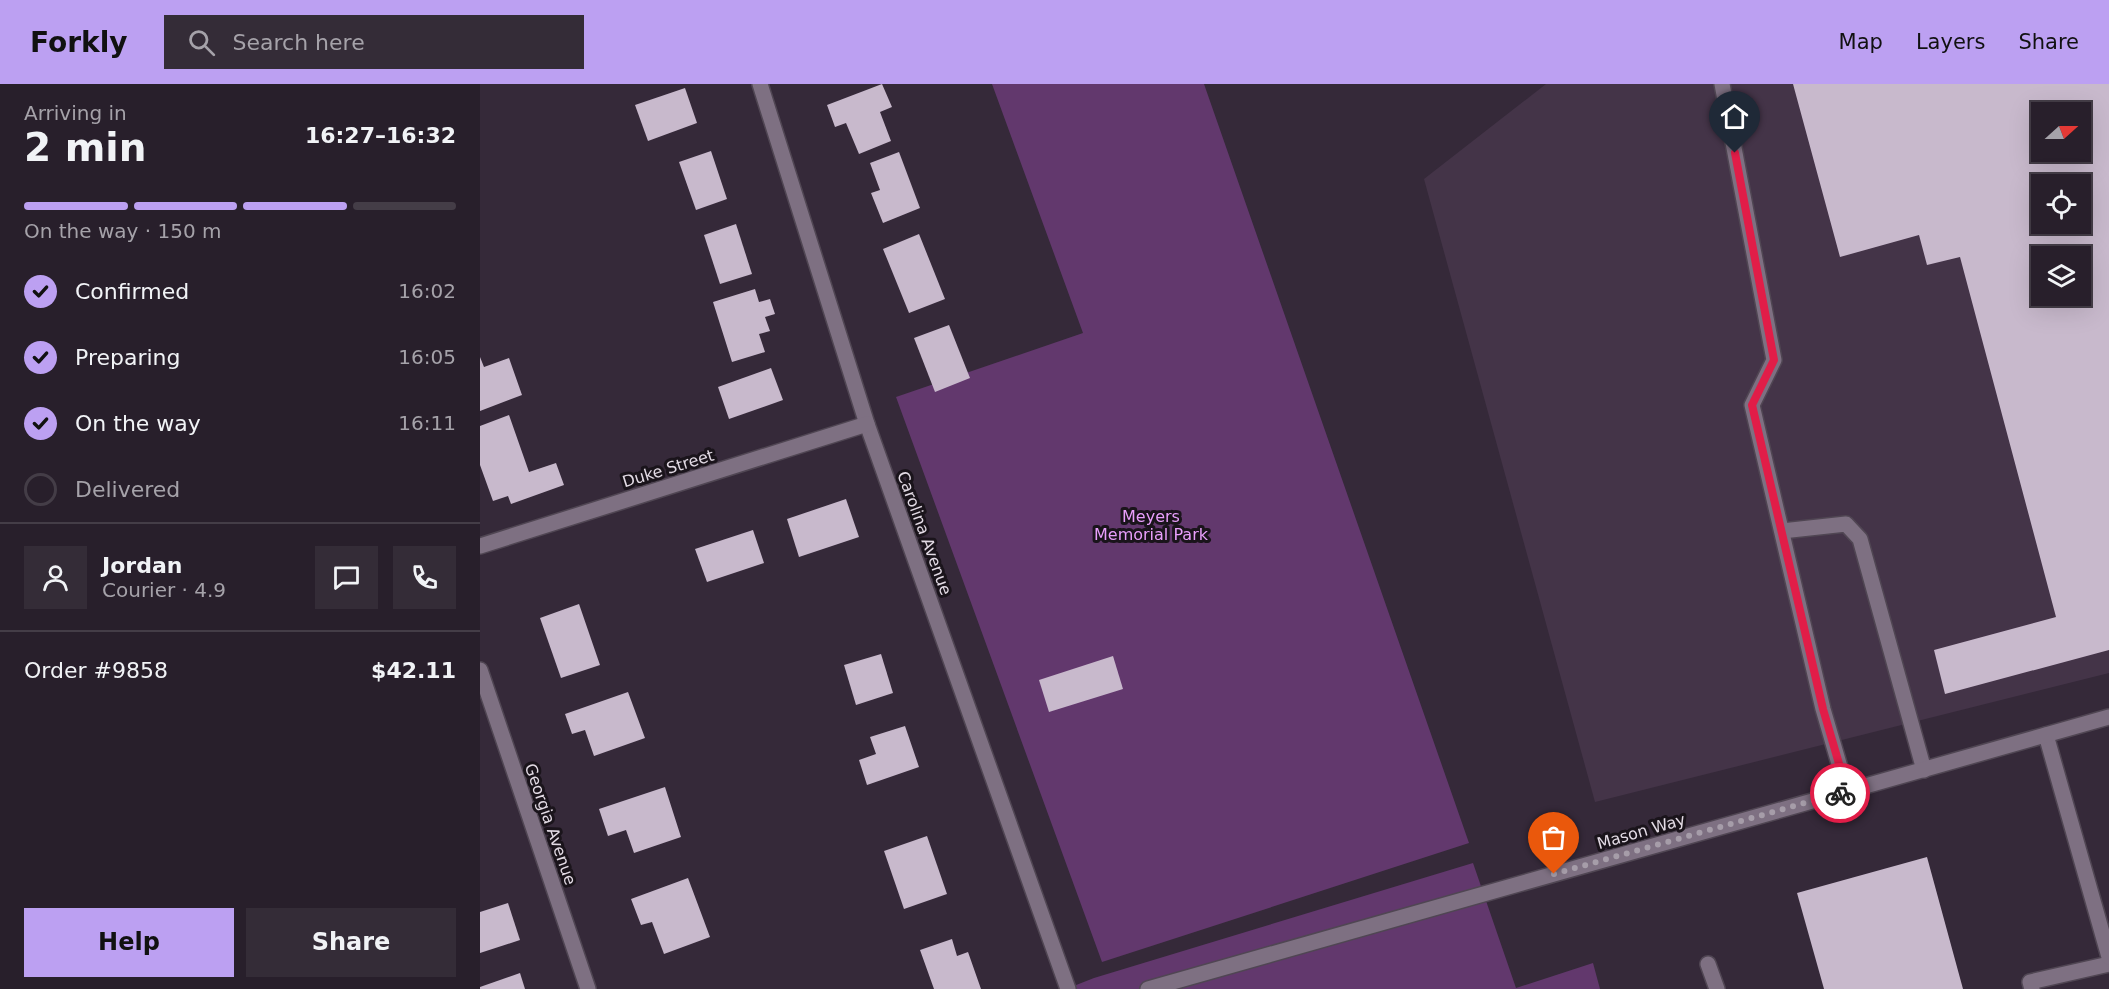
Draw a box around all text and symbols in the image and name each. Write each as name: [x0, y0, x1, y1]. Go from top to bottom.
search box: [164, 15, 584, 69]
text: Forkly: [30, 26, 128, 59]
icon: search: [185, 26, 218, 59]
text: Search here: [233, 30, 365, 55]
text: Map: [1839, 30, 1883, 54]
text: Layers: [1916, 30, 1985, 54]
text: Share: [2018, 30, 2079, 54]
pin: [1709, 91, 1760, 153]
icon: home: [1718, 100, 1751, 133]
text: Arriving in: [24, 101, 127, 125]
north arrow: [2031, 102, 2091, 162]
map controls: [2031, 102, 2091, 306]
text: 16:27–16:32: [305, 123, 456, 148]
text: 2 min: [24, 125, 146, 170]
button: locate: [2031, 174, 2091, 234]
text: On the way · 150 m: [24, 219, 222, 243]
button: layers: [2031, 246, 2091, 306]
icon: check: [24, 275, 57, 308]
text: Confirmed: [75, 279, 189, 304]
text: 16:02: [398, 279, 456, 303]
icon: check: [24, 341, 57, 374]
text: Preparing: [75, 345, 181, 370]
text: 16:05: [398, 345, 456, 369]
icon: check: [24, 407, 57, 440]
text: On the way: [75, 411, 201, 436]
text: 16:11: [398, 411, 456, 435]
street label: Duke Street: [620, 446, 716, 491]
street label: Carolina Avenue: [893, 469, 956, 598]
text: Delivered: [75, 477, 180, 502]
park label: Meyers Memorial Park: [1094, 507, 1209, 544]
button: person: [24, 546, 87, 609]
button: chat: [315, 546, 378, 609]
button: phone: [393, 546, 456, 609]
text: Jordan: [102, 553, 182, 578]
text: Courier · 4.9: [102, 578, 226, 602]
text: Order #9858: [24, 658, 168, 683]
text: $42.11: [371, 658, 456, 683]
street label: Georgia Avenue: [521, 761, 580, 887]
courier: [1810, 763, 1870, 823]
icon: bike: [1824, 777, 1857, 810]
street label: Mason Way: [1595, 810, 1688, 853]
pin: [1528, 812, 1579, 874]
icon: bag: [1537, 821, 1570, 854]
button: Help: [24, 908, 234, 977]
button: Share: [246, 908, 456, 977]

